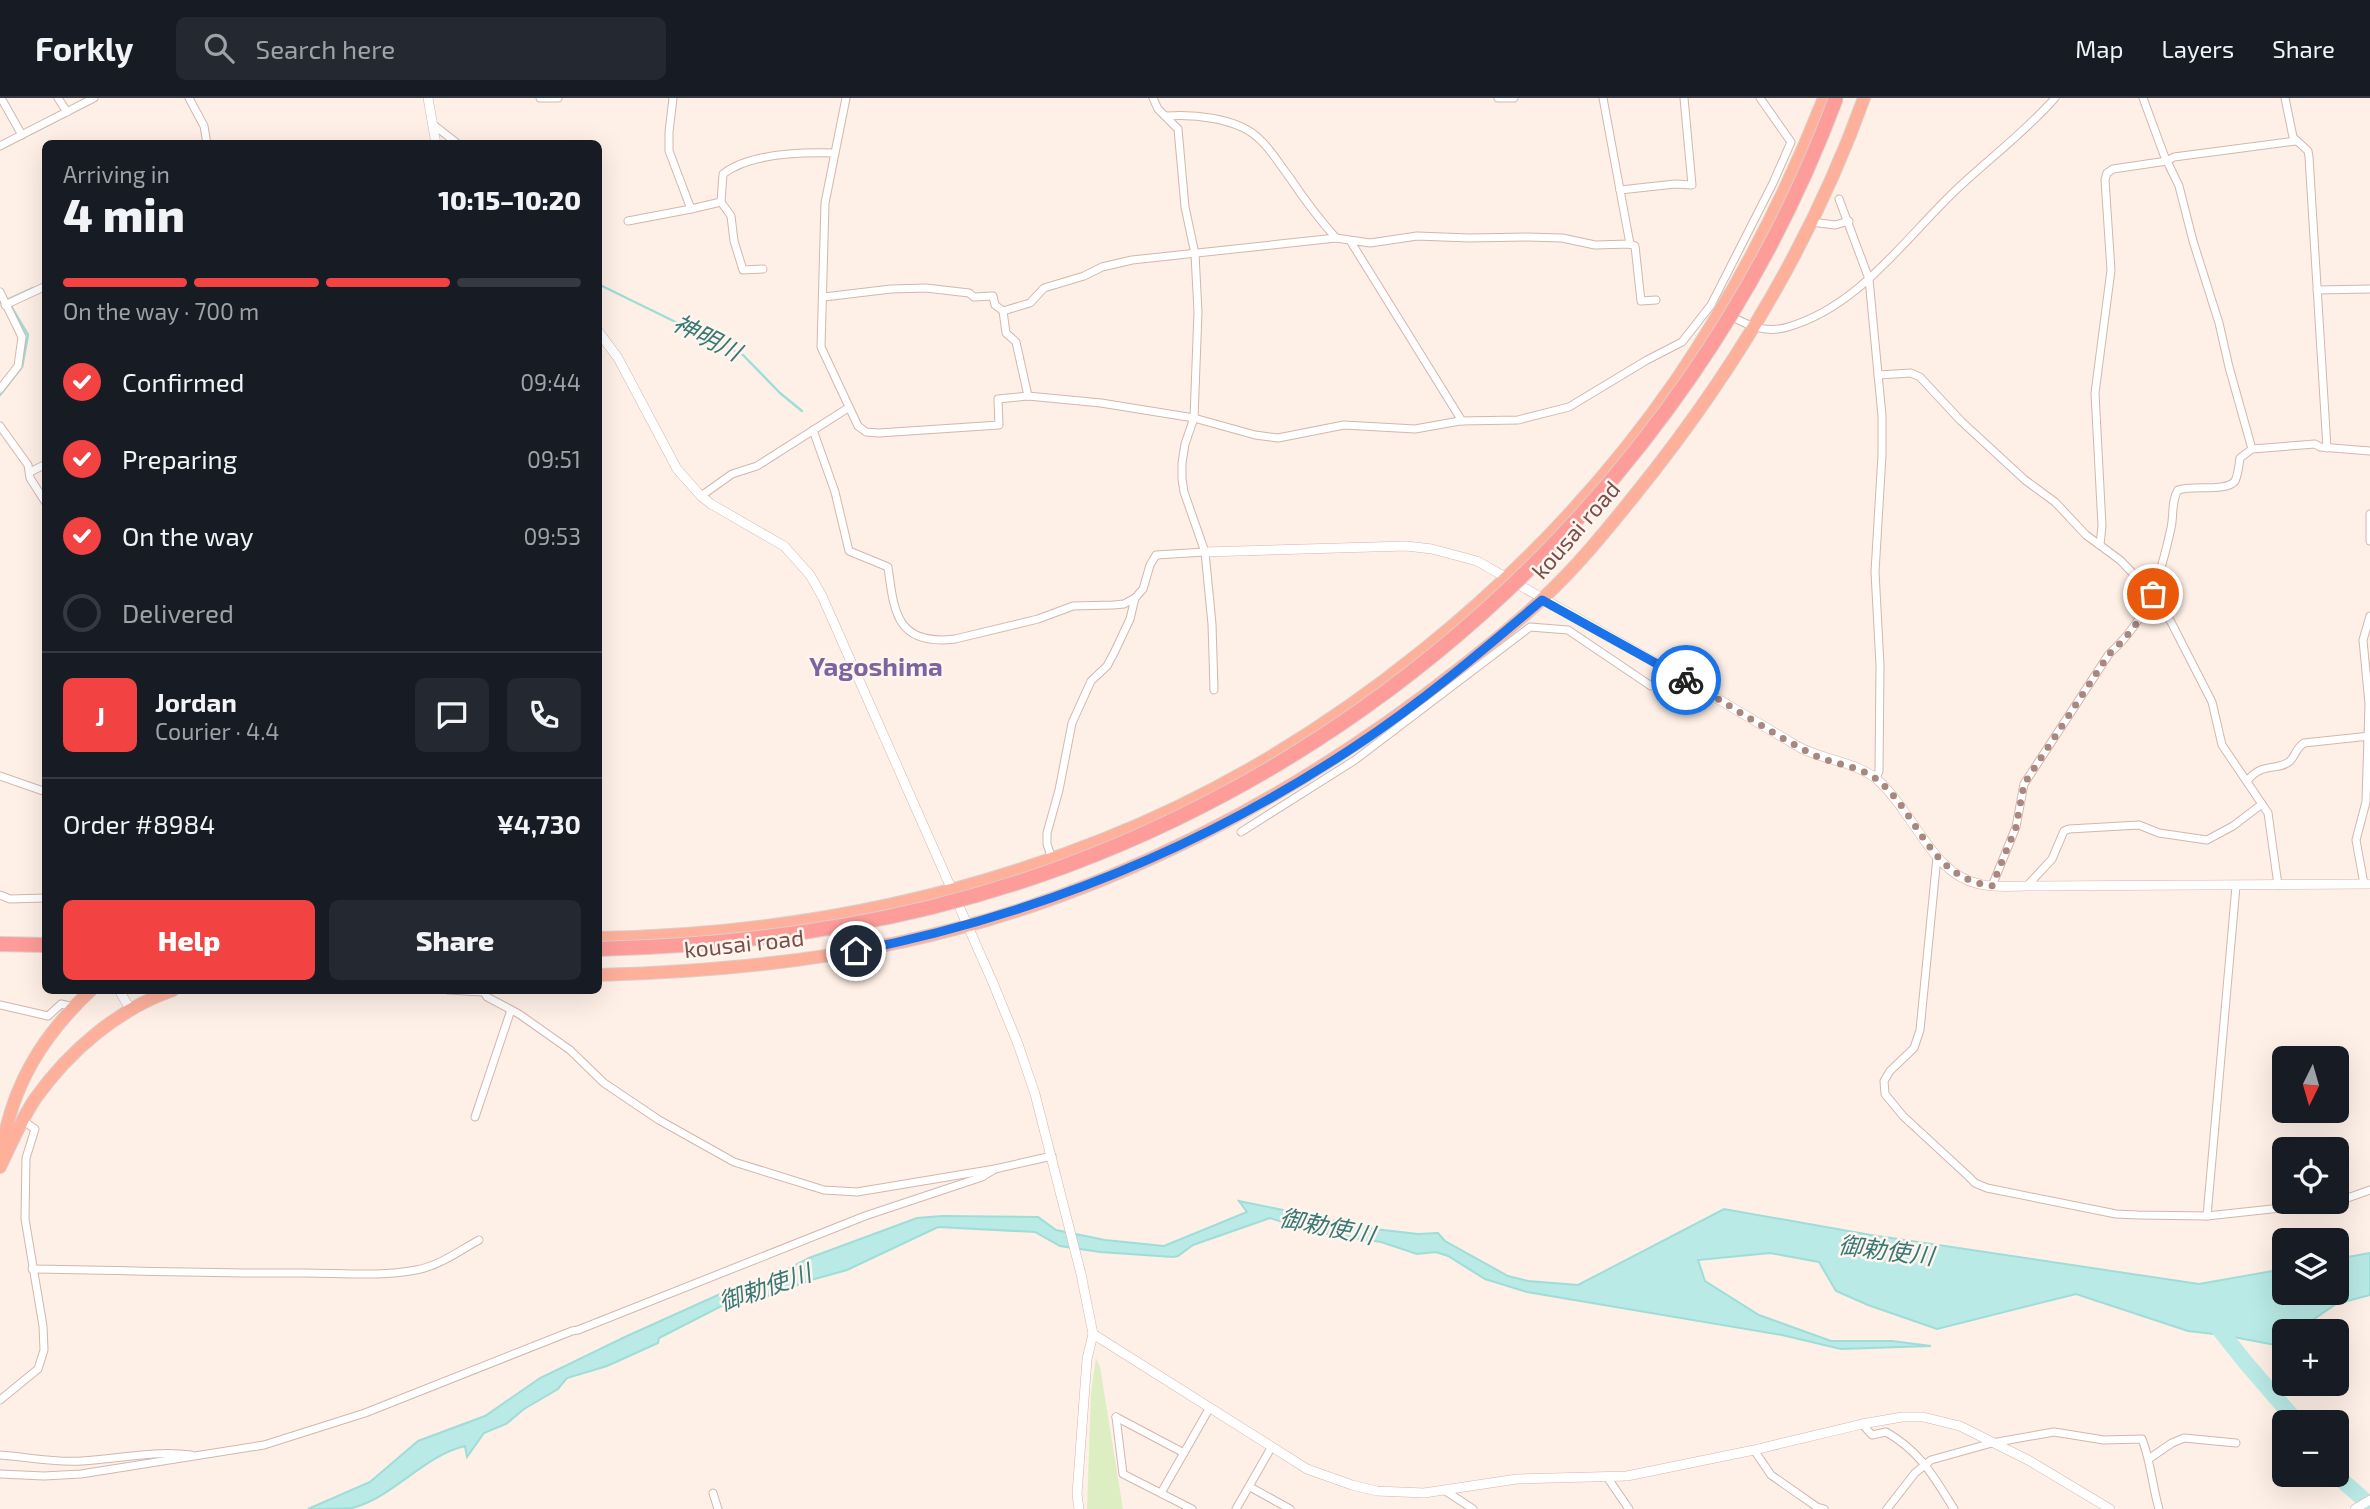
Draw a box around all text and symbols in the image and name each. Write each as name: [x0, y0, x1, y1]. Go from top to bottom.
search box: [176, 17, 666, 80]
text: Forkly: [35, 28, 134, 68]
icon: search: [200, 29, 238, 67]
text: Search here: [256, 33, 395, 64]
text: Map: [2075, 34, 2123, 63]
text: Layers: [2161, 34, 2234, 63]
text: Share: [2272, 34, 2335, 63]
text: Arriving in: [63, 160, 170, 188]
text: 10:15–10:20: [438, 184, 581, 215]
text: 4 min: [63, 186, 185, 241]
text: On the way · 700 m: [63, 297, 259, 325]
water label: 神明川: [669, 307, 749, 367]
icon: check: [63, 363, 101, 401]
text: Confirmed: [122, 366, 245, 397]
text: 09:44: [520, 368, 581, 396]
icon: check: [63, 440, 101, 478]
text: Preparing: [122, 443, 237, 474]
text: 09:51: [527, 445, 581, 473]
street label: kousai road: [1525, 475, 1625, 584]
icon: check: [63, 517, 101, 555]
text: On the way: [122, 520, 253, 551]
text: 09:53: [523, 522, 581, 550]
pin: [2123, 564, 2183, 624]
icon: bag: [2134, 575, 2172, 613]
text: Delivered: [122, 597, 234, 628]
courier: [1651, 645, 1721, 715]
district label: Yagoshima: [809, 650, 943, 681]
icon: bike: [1667, 661, 1705, 699]
button: chat: [415, 678, 489, 752]
button: phone: [507, 678, 581, 752]
text: Jordan: [155, 686, 237, 717]
text: J: [95, 700, 105, 731]
text: Courier · 4.4: [155, 717, 279, 745]
text: Order #8984: [63, 808, 215, 839]
text: ¥4,730: [497, 808, 581, 839]
button: Help: [63, 900, 315, 980]
button: Share: [329, 900, 581, 980]
pin: [826, 921, 886, 981]
street label: kousai road: [683, 923, 805, 963]
icon: home: [837, 932, 875, 970]
north arrow: [2272, 1046, 2348, 1124]
map controls: [2272, 1046, 2349, 1487]
button: locate: [2272, 1137, 2349, 1214]
water label: 御勅使川: [1277, 1202, 1380, 1249]
button: layers: [2272, 1228, 2349, 1305]
water label: 御勅使川: [1837, 1229, 1939, 1270]
water label: 御勅使川: [714, 1256, 817, 1316]
button: +: [2272, 1319, 2349, 1396]
button: −: [2272, 1410, 2349, 1487]

